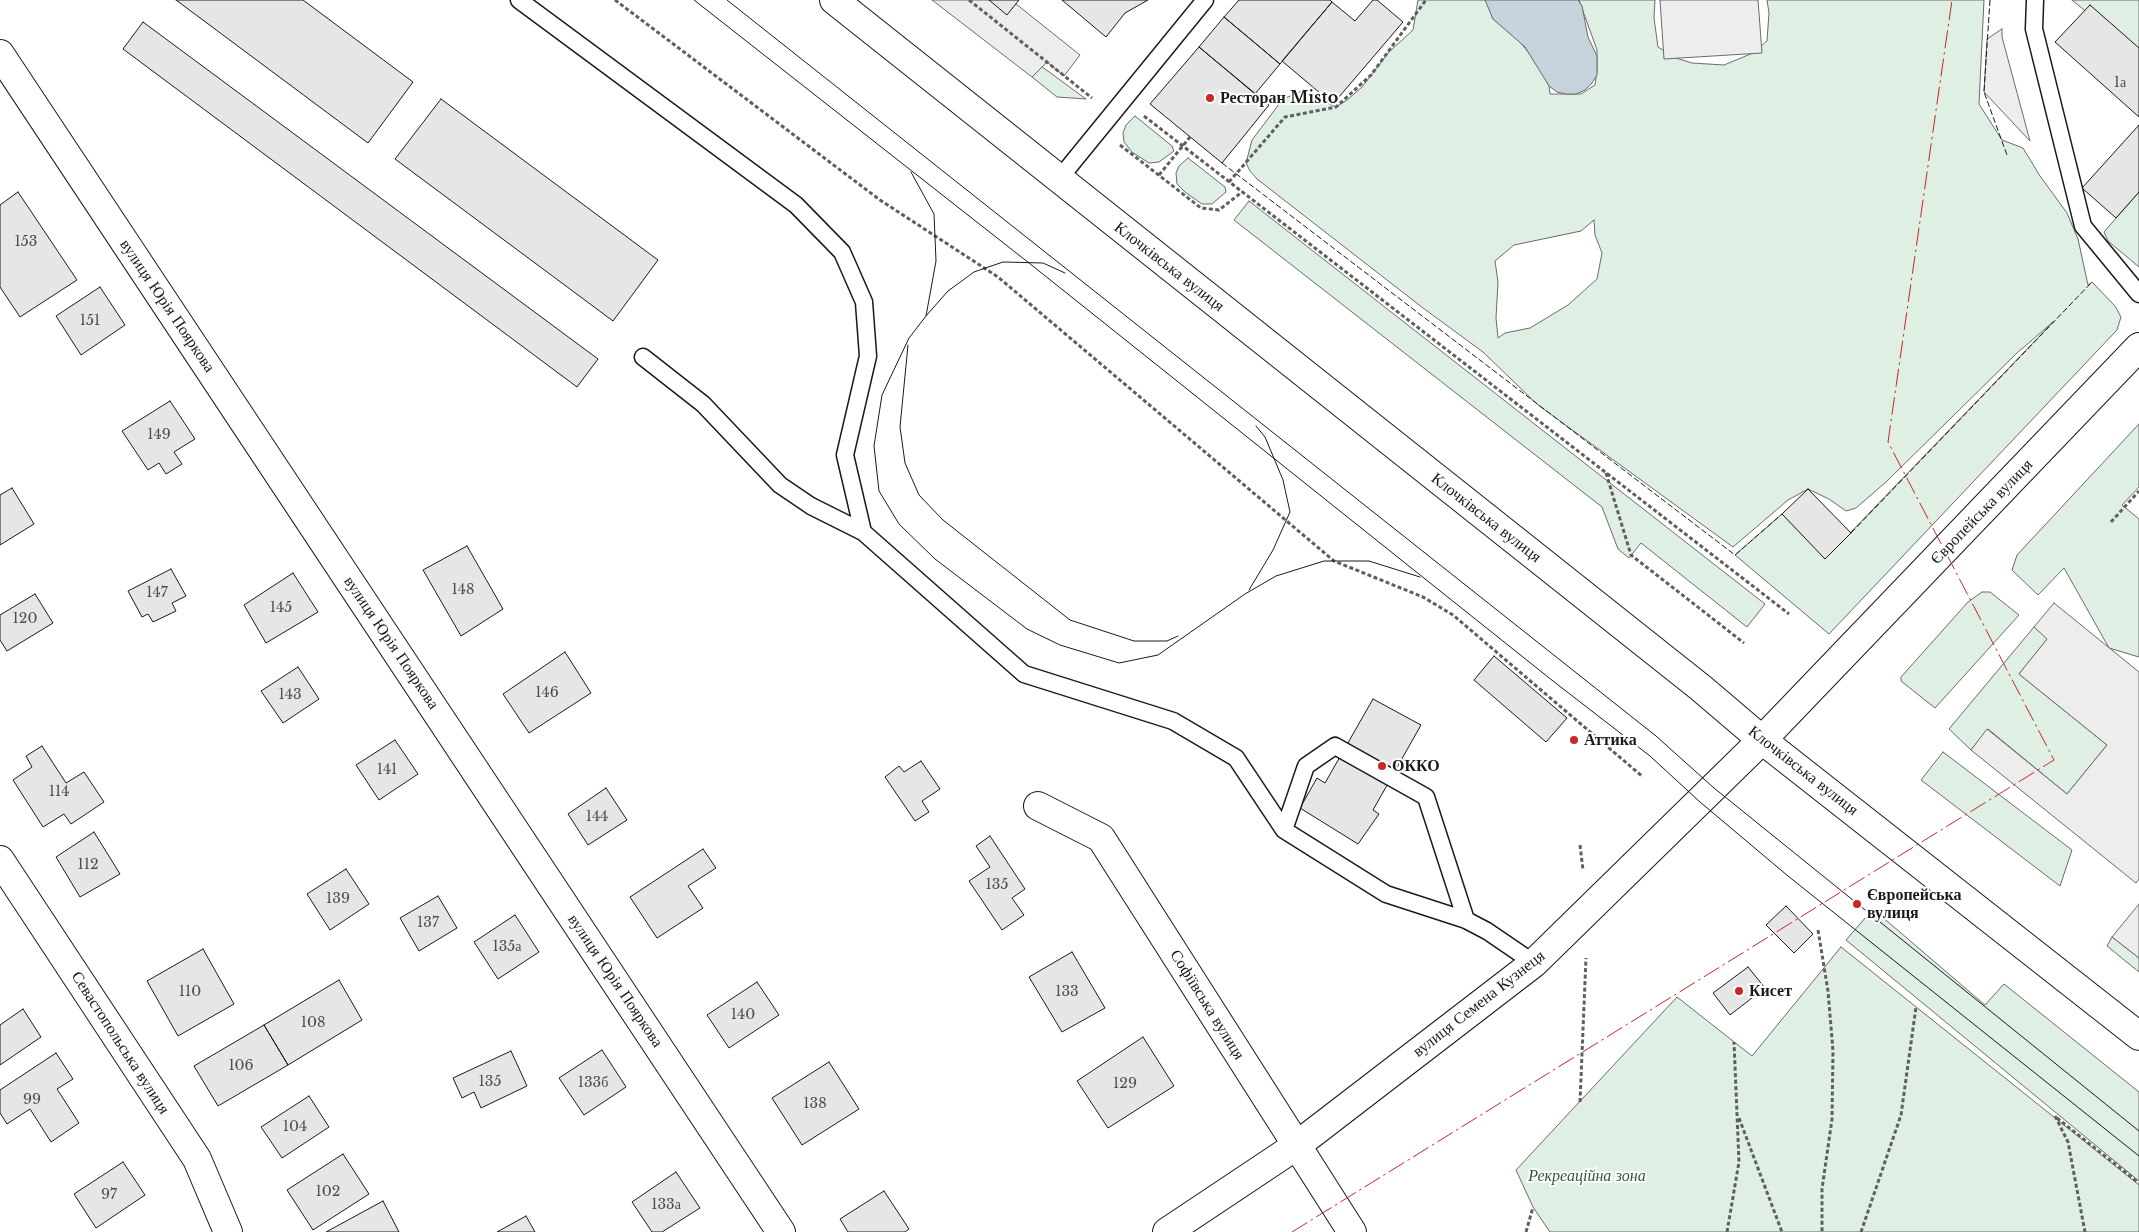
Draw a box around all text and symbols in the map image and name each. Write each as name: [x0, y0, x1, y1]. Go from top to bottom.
house number: 1а: [2114, 75, 2126, 91]
place label: Ресторан Misto: [1220, 88, 1338, 108]
marker: Ресторан Misto: [1204, 92, 1216, 104]
street label: Клочківська вулиця: [1110, 218, 1228, 316]
house number: 153: [15, 234, 37, 250]
street label: вулиця Юрія Пояркова: [115, 236, 219, 376]
house number: 151: [80, 313, 100, 329]
house number: 149: [147, 427, 171, 443]
street label: Європейська вулиця: [1927, 455, 2037, 569]
street label: Клочківська вулиця: [1427, 469, 1545, 567]
street label: вулиця Юрія Пояркова: [339, 573, 443, 713]
house number: 148: [452, 582, 474, 598]
house number: 147: [146, 585, 168, 601]
house number: 145: [270, 600, 292, 616]
house number: 120: [13, 611, 37, 627]
house number: 146: [535, 685, 559, 701]
house number: 143: [278, 687, 302, 703]
street label: Клочківська вулиця: [1744, 722, 1862, 820]
place label: Аттика: [1584, 730, 1637, 750]
marker: Аттика: [1568, 734, 1580, 746]
place label: ОККО: [1392, 756, 1440, 776]
marker: ОККО: [1376, 760, 1388, 772]
house number: 141: [377, 762, 397, 778]
house number: 114: [49, 784, 69, 800]
house number: 144: [586, 809, 608, 825]
house number: 112: [77, 857, 99, 873]
house number: 135: [986, 877, 1008, 893]
place label: Європейська вулиця: [1867, 885, 1961, 923]
house number: 139: [326, 891, 350, 907]
marker: Європейська вулиця: [1851, 898, 1863, 910]
street label: вулиця Юрія Пояркова: [563, 911, 667, 1051]
house number: 137: [417, 915, 439, 931]
house number: 135а: [492, 939, 522, 955]
street label: Софіївська вулиця: [1166, 947, 1248, 1063]
street label: вулиця Семена Кузнеця: [1409, 947, 1549, 1061]
street label: Севастопольська вулиця: [67, 968, 173, 1118]
place label: Кисет: [1749, 981, 1792, 1001]
house number: 110: [179, 984, 201, 1000]
house number: 133: [1055, 984, 1079, 1000]
marker: Кисет: [1733, 985, 1745, 997]
house number: 140: [731, 1007, 755, 1023]
house number: 108: [301, 1015, 325, 1031]
house number: 106: [228, 1058, 254, 1074]
house number: 135: [479, 1074, 501, 1090]
house number: 133б: [578, 1075, 608, 1091]
house number: 129: [1113, 1076, 1137, 1092]
house number: 99: [23, 1092, 41, 1108]
house number: 138: [803, 1096, 827, 1112]
house number: 104: [283, 1119, 307, 1135]
park label: Рекреаційна зона: [1528, 1166, 1646, 1186]
house number: 102: [316, 1184, 340, 1200]
house number: 97: [101, 1187, 117, 1203]
house number: 133а: [651, 1197, 681, 1213]

